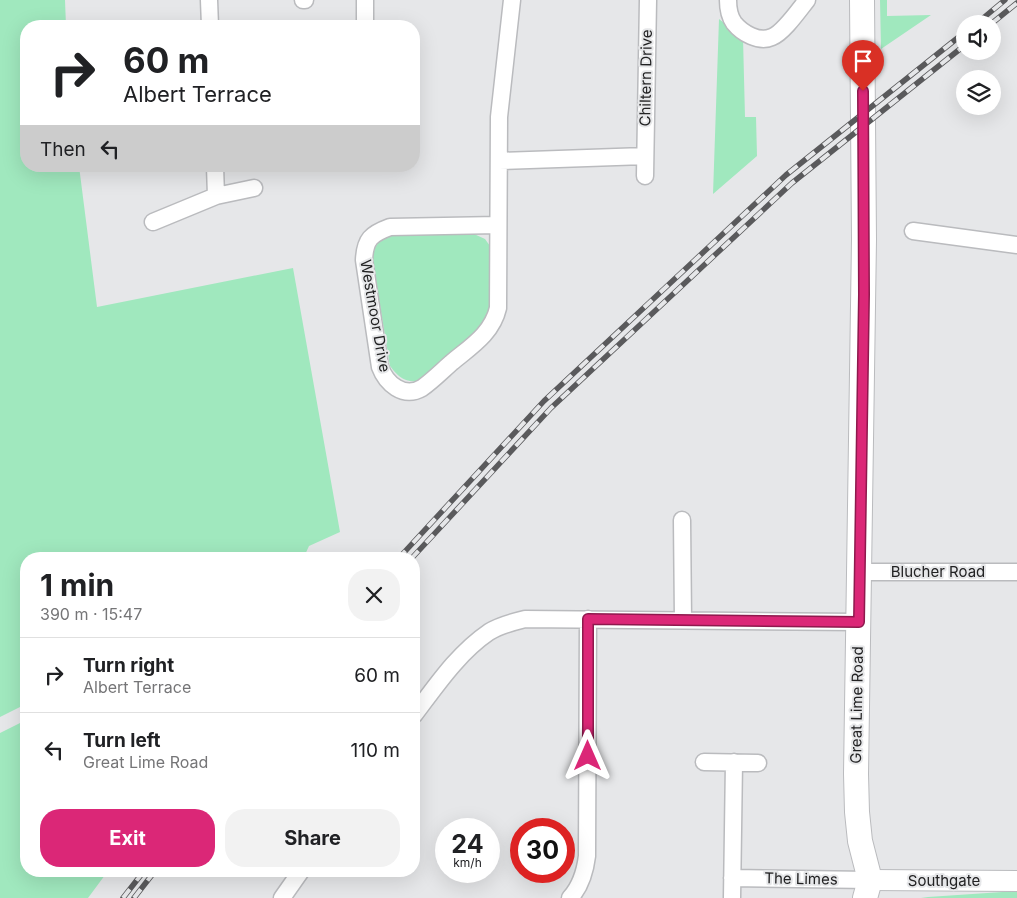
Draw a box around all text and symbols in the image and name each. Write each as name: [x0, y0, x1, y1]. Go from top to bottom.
map controls: [956, 15, 1001, 115]
button: sound: [956, 15, 1001, 60]
street label: Chiltern Drive: [635, 29, 656, 127]
text: 60 m: [123, 39, 210, 81]
icon: right: [40, 40, 105, 105]
pin: [842, 40, 884, 91]
icon: arrive: [849, 47, 877, 75]
button: layers: [956, 70, 1001, 115]
text: Albert Terrace: [123, 81, 272, 107]
icon: left: [96, 135, 124, 163]
text: Then: [40, 138, 86, 161]
street label: Westmoor Drive: [356, 258, 395, 374]
street label: Blucher Road: [891, 562, 985, 581]
text: 1 min: [40, 567, 114, 603]
button: close: [348, 569, 400, 621]
text: 390 m · 15:47: [40, 604, 142, 624]
street label: Great Lime Road: [846, 646, 867, 764]
text: Turn right: [83, 654, 174, 677]
icon: right: [40, 661, 68, 689]
text: 60 m: [354, 664, 400, 687]
text: Albert Terrace: [83, 677, 191, 697]
text: Turn left: [83, 729, 161, 752]
position arrow: [561, 729, 613, 781]
icon: left: [40, 736, 68, 764]
text: 110 m: [351, 739, 400, 762]
text: Great Lime Road: [83, 752, 208, 772]
button: Exit: [40, 809, 215, 867]
button: Share: [225, 809, 400, 867]
speed limit sign: 30: [510, 818, 575, 883]
text: 24: [451, 829, 484, 859]
text: km/h: [453, 855, 482, 870]
street label: The Limes: [764, 868, 838, 889]
street label: Southgate: [908, 871, 980, 890]

